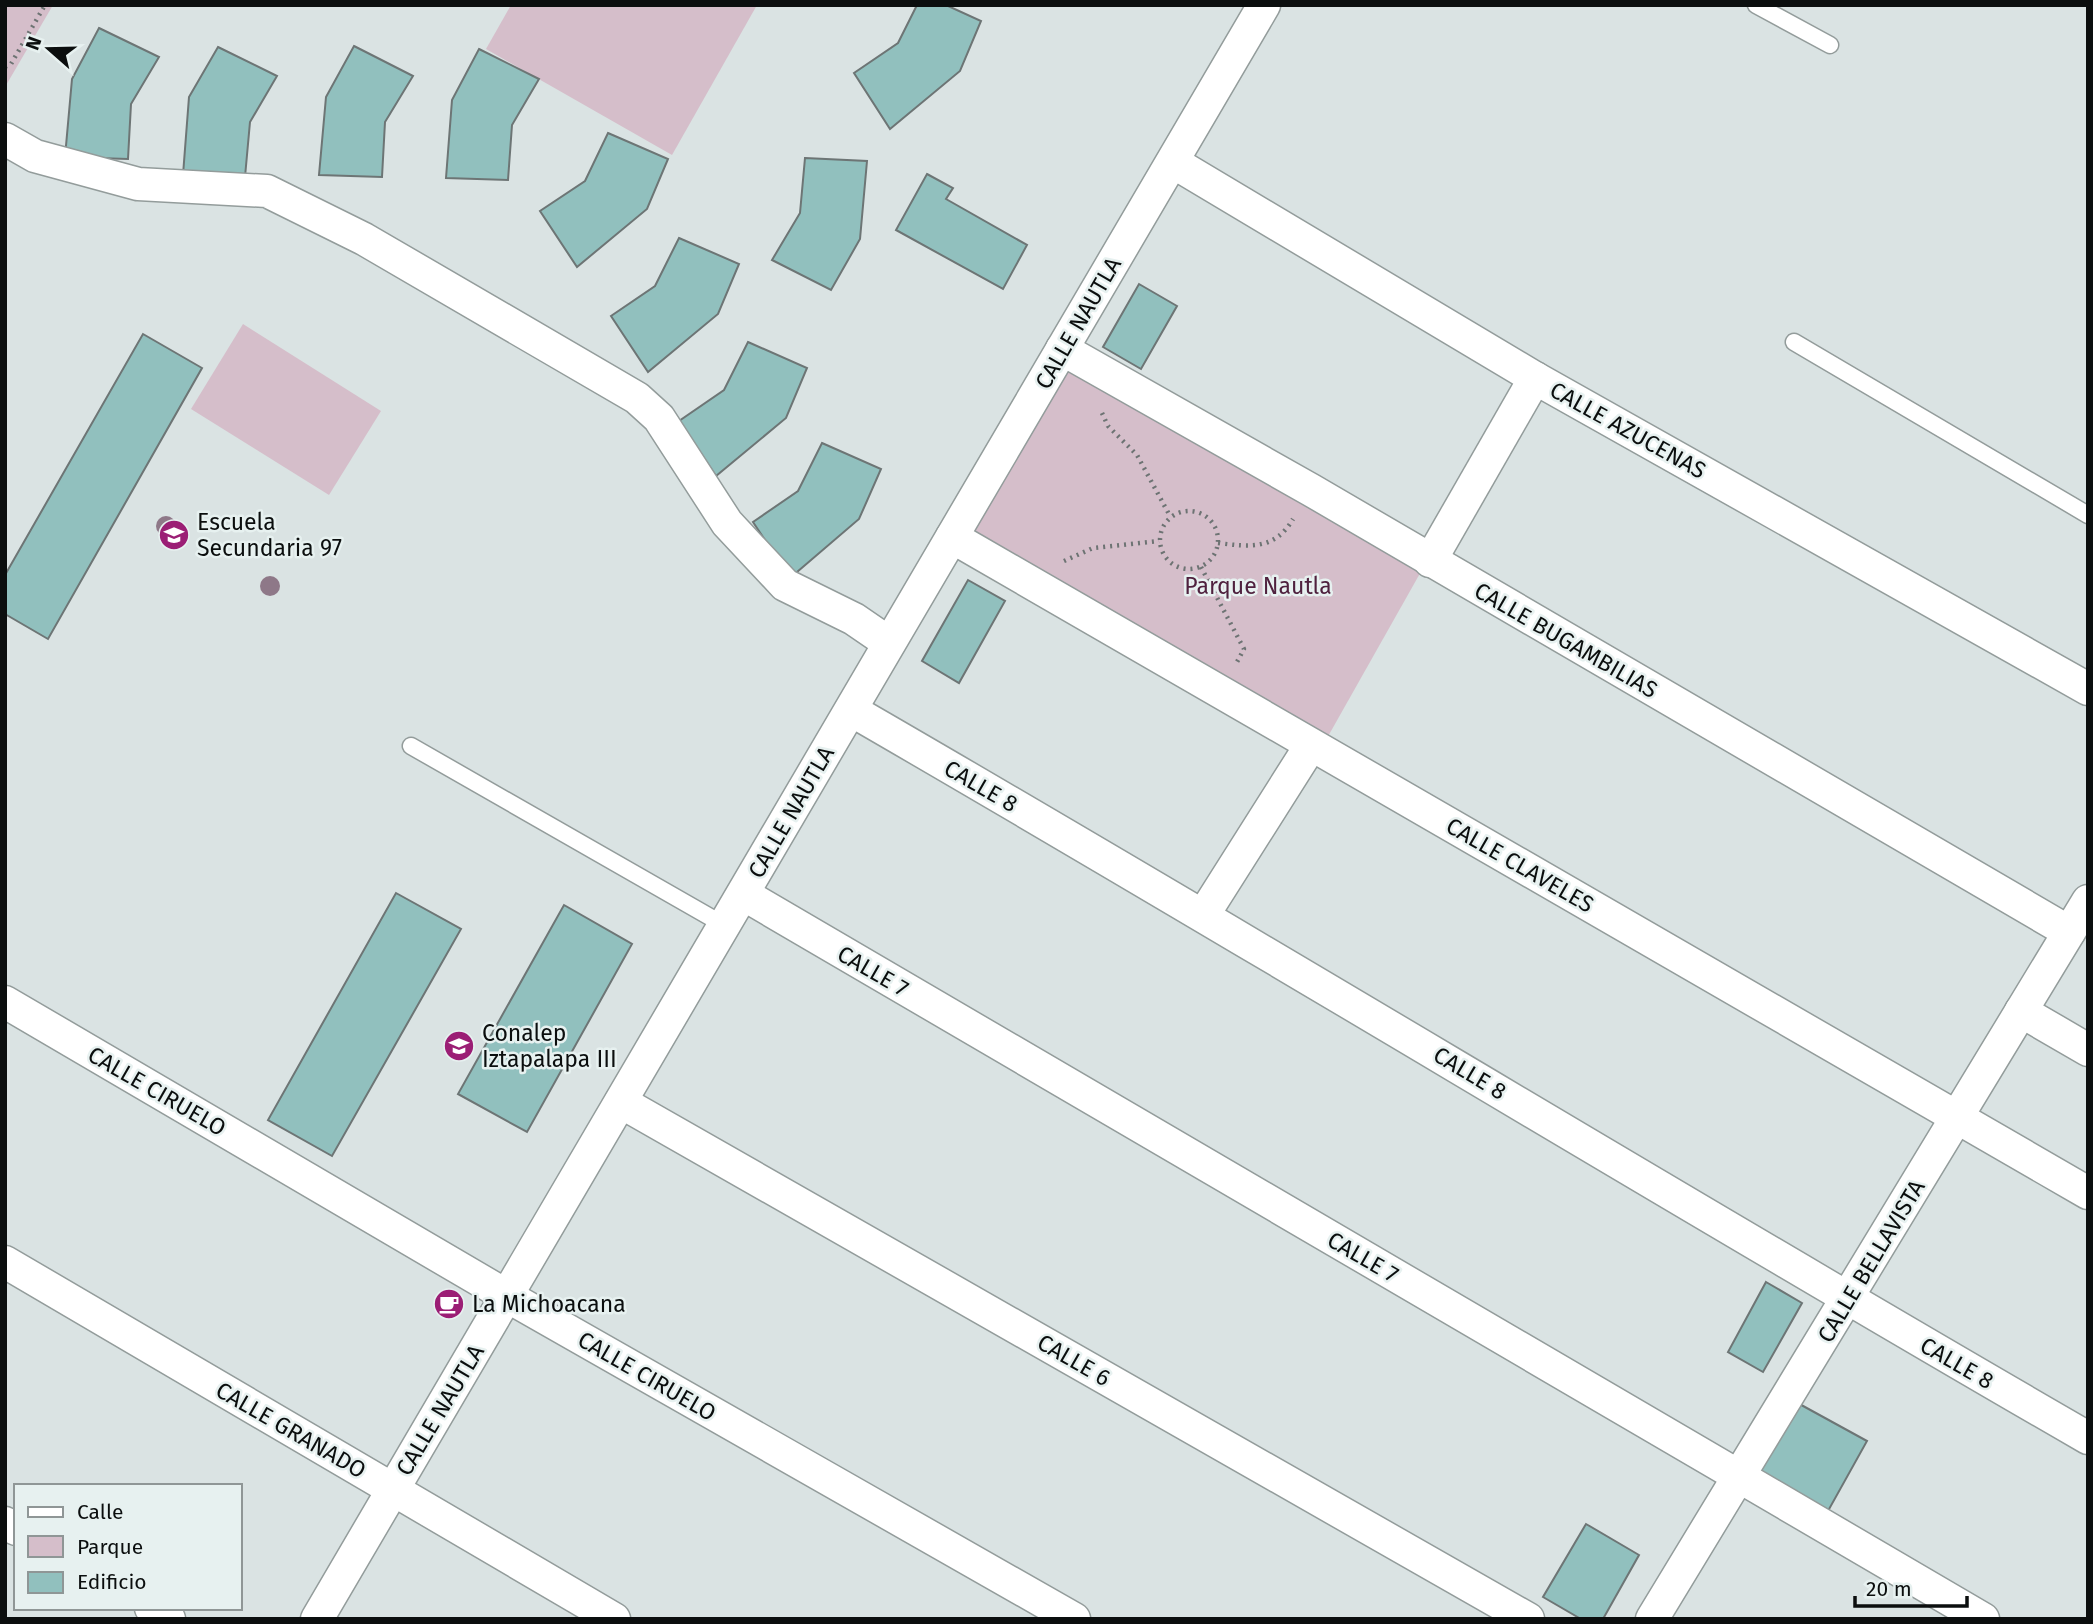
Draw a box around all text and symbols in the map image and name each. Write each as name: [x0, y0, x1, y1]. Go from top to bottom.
north arrow: [14, 14, 84, 84]
text: N: [21, 33, 46, 53]
street label: CALLE NAUTLA: [1029, 251, 1127, 394]
street label: CALLE AZUCENAS: [1545, 376, 1711, 484]
place label: Escuela Secundaria 97: [197, 508, 342, 562]
school or university icon: Escuela Secundaria 97: [157, 518, 191, 552]
park label: Parque Nautla: [1184, 572, 1332, 600]
street label: CALLE BUGAMBILIAS: [1469, 576, 1663, 704]
street label: CALLE NAUTLA: [742, 740, 840, 883]
street label: CALLE 8: [939, 754, 1023, 818]
street label: CALLE CLAVELES: [1441, 811, 1599, 919]
street label: CALLE 7: [832, 939, 914, 1003]
place label: Conalep Iztapalapa III: [482, 1019, 617, 1073]
school or university icon: Conalep Iztapalapa III: [442, 1029, 476, 1063]
street label: CALLE CIRUELO: [83, 1040, 231, 1142]
street label: CALLE 8: [1428, 1040, 1512, 1106]
street label: CALLE BELLAVISTA: [1811, 1174, 1931, 1347]
street label: CALLE 7: [1322, 1225, 1404, 1289]
cafe icon: La Michoacana: [432, 1287, 466, 1321]
place label: La Michoacana: [472, 1290, 626, 1318]
street label: CALLE CIRUELO: [573, 1325, 721, 1427]
street label: CALLE 6: [1033, 1328, 1115, 1392]
street label: CALLE 8: [1915, 1331, 1999, 1395]
street label: CALLE NAUTLA: [390, 1339, 490, 1481]
street label: CALLE GRANADO: [211, 1376, 371, 1484]
legend: [14, 1484, 242, 1610]
text: Calle: [77, 1499, 123, 1525]
text: Parque: [77, 1534, 143, 1560]
scale bar: [1855, 1564, 1967, 1608]
text: Edificio: [77, 1569, 147, 1595]
text: 20 m: [1866, 1576, 1912, 1602]

